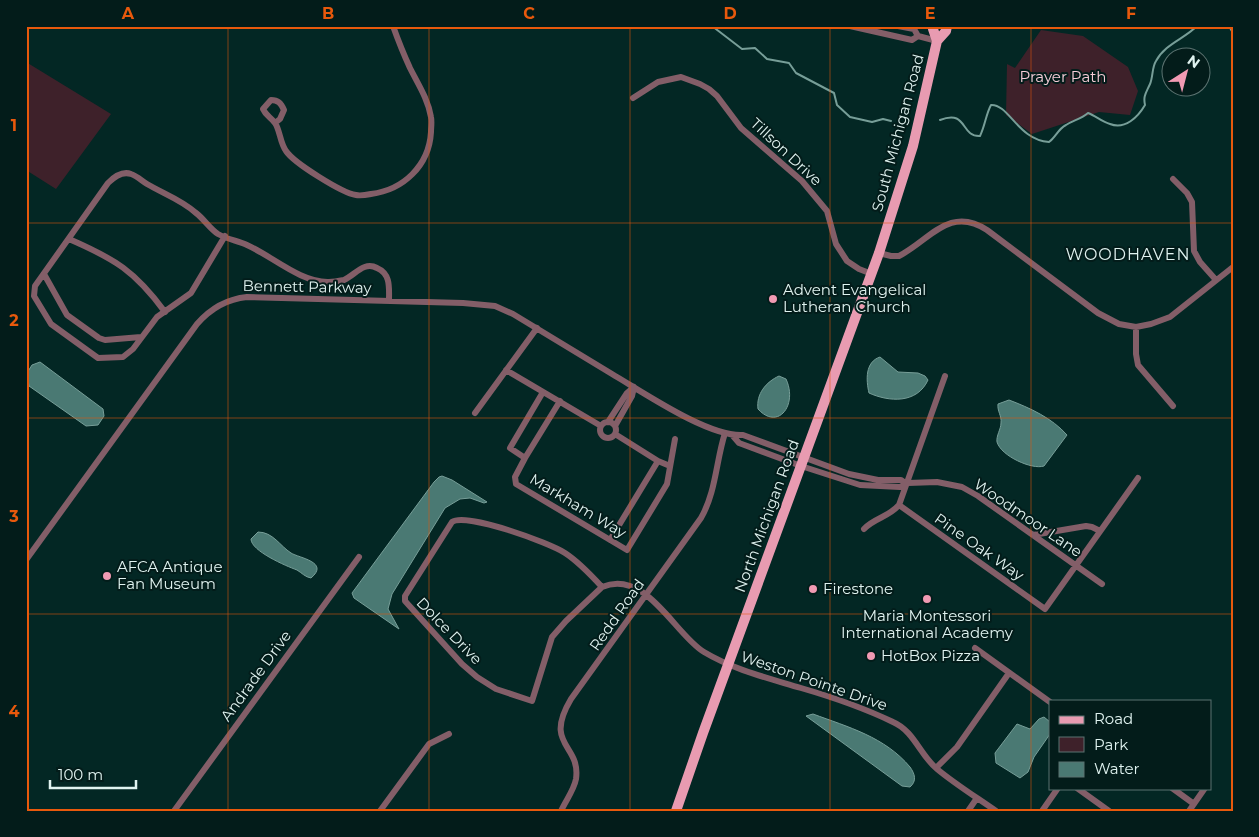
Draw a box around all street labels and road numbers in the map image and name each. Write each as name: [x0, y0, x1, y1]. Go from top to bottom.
street label: South Michigan Road: [867, 52, 928, 214]
street label: Tillson Drive: [747, 114, 826, 190]
street label: Bennett Parkway: [242, 276, 373, 297]
street label: North Michigan Road: [730, 437, 803, 595]
street label: Markham Way: [526, 469, 631, 542]
street label: Woodmoor Lane: [971, 474, 1086, 561]
street label: Pine Oak Way: [931, 509, 1028, 585]
street label: Redd Road: [585, 575, 648, 654]
street label: Dolce Drive: [413, 593, 486, 668]
street label: Andrade Drive: [216, 627, 295, 725]
street label: Weston Pointe Drive: [738, 647, 890, 715]

